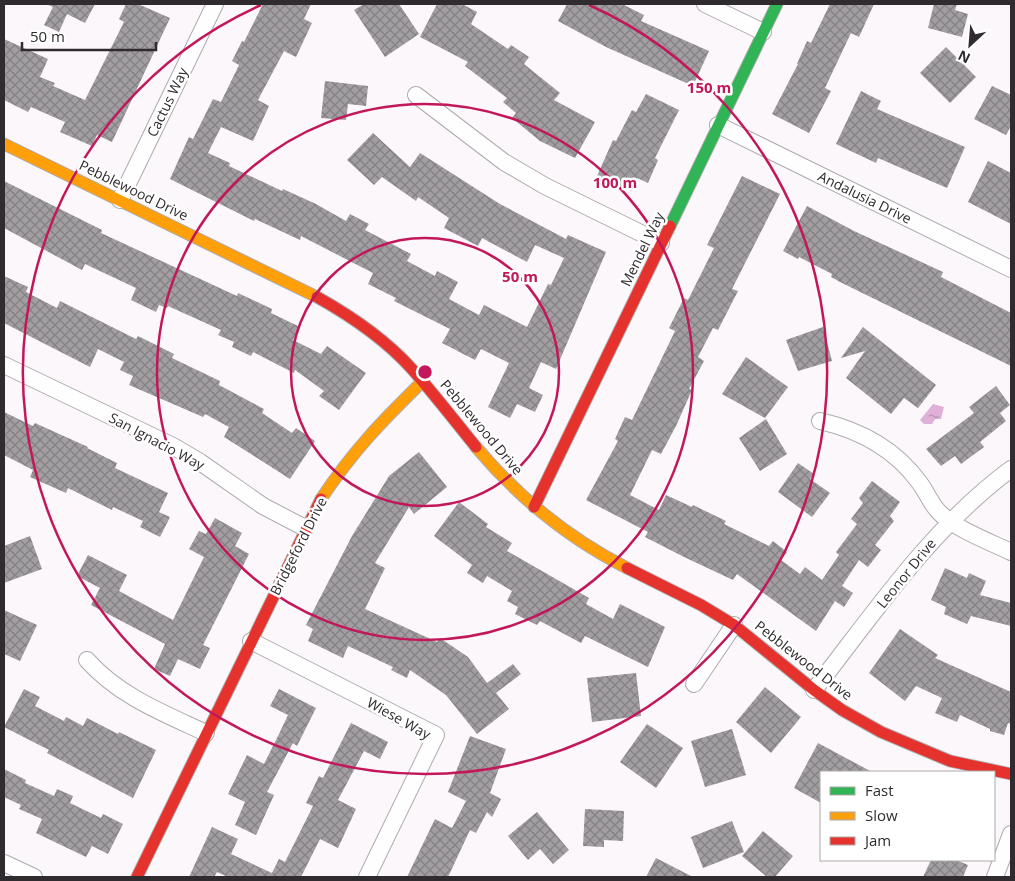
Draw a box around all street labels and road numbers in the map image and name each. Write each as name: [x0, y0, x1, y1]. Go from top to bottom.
street label: Cactus Way: [142, 63, 192, 140]
street label: Pebblewood Drive: [76, 155, 192, 225]
street label: Andalusia Drive: [815, 166, 915, 228]
street label: Mendel Way: [616, 208, 669, 289]
street label: Pebblewood Drive: [436, 375, 528, 479]
street label: San Ignacio Way: [106, 408, 209, 475]
street label: Bridgeford Drive: [265, 494, 331, 598]
street label: Leonor Drive: [872, 534, 940, 612]
street label: Pebblewood Drive: [751, 616, 857, 704]
street label: Wiese Way: [364, 693, 435, 744]

